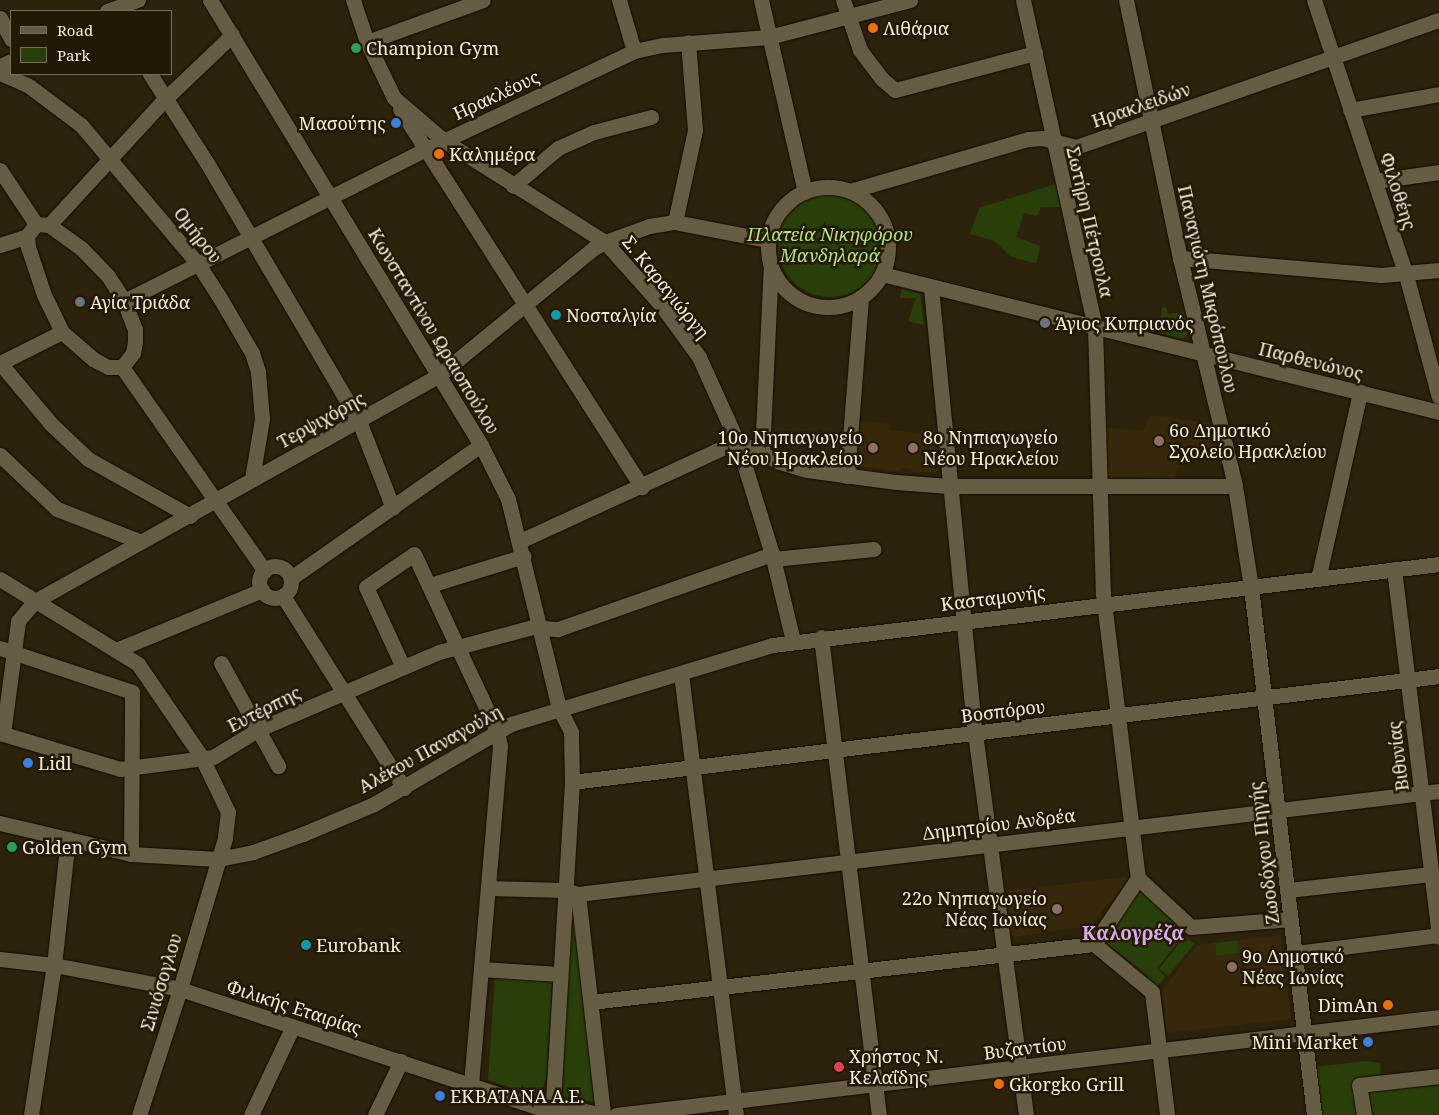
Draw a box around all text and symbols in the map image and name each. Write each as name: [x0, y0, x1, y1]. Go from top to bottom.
legend: [10, 10, 172, 75]
place label: Λιθάρια: [883, 17, 949, 39]
text: Road: [57, 20, 93, 40]
marker: Λιθάρια: [867, 22, 879, 34]
place label: Champion Gym: [366, 37, 499, 59]
marker: Champion Gym: [350, 42, 362, 54]
text: Park: [57, 45, 90, 65]
street label: Ηρακλέους: [450, 66, 542, 124]
street label: Ηρακλειδών: [1089, 78, 1193, 132]
place label: Μασούτης: [299, 112, 386, 134]
marker: Μασούτης: [390, 117, 402, 129]
place label: Καλημέρα: [449, 143, 536, 165]
street label: Σωτήρη Πέτρουλα: [1062, 144, 1118, 300]
marker: Καλημέρα: [433, 148, 445, 160]
street label: Φιλοθέης: [1375, 150, 1421, 232]
street label: Παναγιώτη Μικρόπουλου: [1174, 183, 1242, 395]
street label: Ομήρου: [169, 203, 227, 267]
street label: Κωνσταντίνου Ωραιοπούλου: [364, 224, 504, 438]
park label: Πλατεία Νικηφόρου Μανδηλαρά: [747, 224, 913, 266]
street label: Σ. Καραγιώργη: [618, 231, 714, 343]
place label: Αγία Τριάδα: [90, 291, 190, 313]
marker: Αγία Τριάδα: [74, 296, 86, 308]
place label: Νοσταλγία: [566, 304, 656, 326]
marker: Νοσταλγία: [550, 309, 562, 321]
place label: Άγιος Κυπριανός: [1055, 312, 1194, 334]
marker: Άγιος Κυπριανός: [1039, 317, 1051, 329]
street label: Παρθενώνος: [1257, 338, 1365, 384]
street label: Τερψιχόρης: [273, 387, 369, 453]
place label: 6ο Δημοτικό Σχολείο Ηρακλείου: [1169, 420, 1327, 462]
place label: 10ο Νηπιαγωγείο Νέου Ηρακλείου: [718, 427, 863, 469]
place label: 8ο Νηπιαγωγείο Νέου Ηρακλείου: [923, 427, 1059, 469]
marker: 6ο Δημοτικό Σχολείο Ηρακλείου: [1153, 435, 1165, 447]
marker: 10ο Νηπιαγωγείο Νέου Ηρακλείου: [867, 442, 879, 454]
marker: 8ο Νηπιαγωγείο Νέου Ηρακλείου: [907, 442, 919, 454]
street label: Κασταμονής: [939, 581, 1047, 615]
street label: Ευτέρπης: [224, 681, 304, 737]
street label: Βοσπόρου: [960, 695, 1046, 727]
street label: Αλέκου Παναγούλη: [354, 701, 506, 797]
street label: Βιθυνίας: [1383, 720, 1413, 792]
place label: Lidl: [38, 752, 72, 774]
marker: Lidl: [22, 757, 34, 769]
street label: Ζωοδόχου Πηγής: [1245, 781, 1283, 925]
street label: Δημητρίου Ανδρέα: [921, 804, 1077, 844]
place label: Golden Gym: [22, 836, 128, 858]
marker: Golden Gym: [6, 841, 18, 853]
place label: 22ο Νηπιαγωγείο Νέας Ιωνίας: [902, 888, 1047, 931]
marker: 22ο Νηπιαγωγείο Νέας Ιωνίας: [1051, 903, 1063, 915]
district label: Καλογρέζα: [1082, 923, 1184, 945]
street label: Σινιόσογλου: [136, 931, 186, 1033]
place label: Eurobank: [316, 934, 401, 956]
marker: Eurobank: [300, 939, 312, 951]
place label: 9ο Δημοτικό Νέας Ιωνίας: [1242, 946, 1344, 989]
marker: 9ο Δημοτικό Νέας Ιωνίας: [1226, 961, 1238, 973]
street label: Φιλικής Εταιρίας: [224, 975, 364, 1039]
place label: DimAn: [1318, 994, 1378, 1016]
marker: DimAn: [1382, 999, 1394, 1011]
place label: Mini Market: [1252, 1031, 1358, 1053]
street label: Βυζαντίου: [982, 1032, 1068, 1064]
marker: Mini Market: [1362, 1036, 1374, 1048]
place label: Χρήστος Ν. Κελαΐδης: [849, 1046, 943, 1088]
marker: Χρήστος Ν. Κελαΐδης: [833, 1061, 845, 1073]
place label: Gkorgko Grill: [1009, 1073, 1124, 1095]
marker: Gkorgko Grill: [993, 1078, 1005, 1090]
place label: ΕΚΒΑΤΑΝΑ Α.Ε.: [450, 1085, 584, 1107]
marker: ΕΚΒΑΤΑΝΑ Α.Ε.: [434, 1090, 446, 1102]

